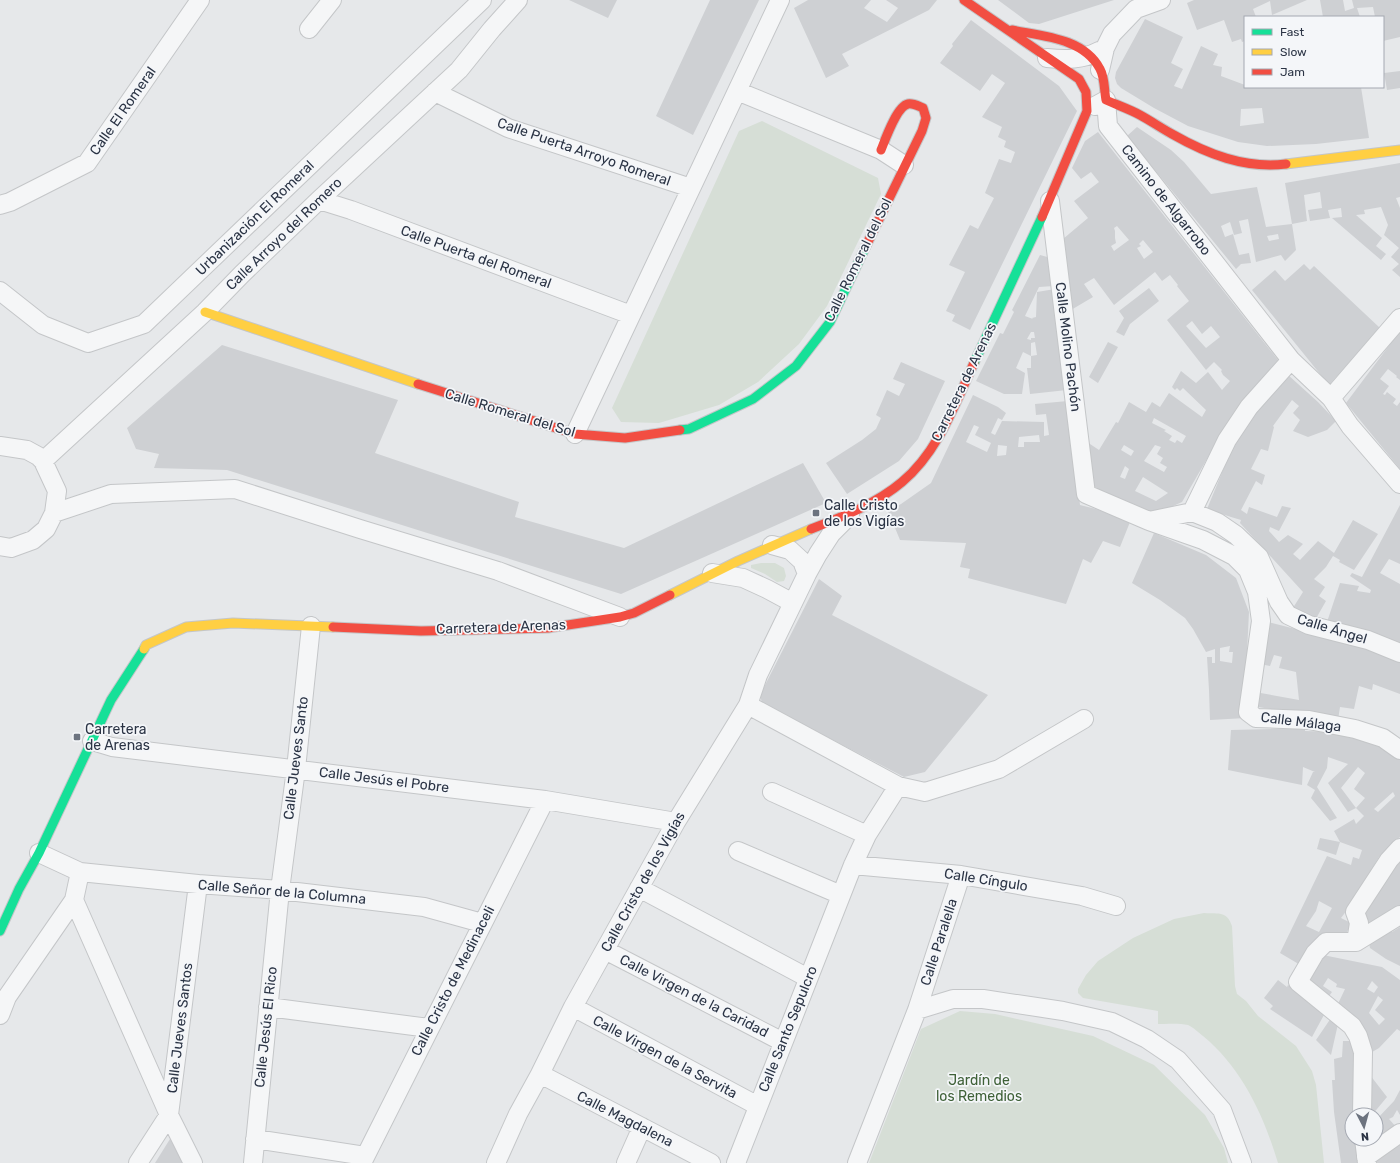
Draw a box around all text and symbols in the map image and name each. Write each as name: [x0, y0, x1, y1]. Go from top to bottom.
legend: [1244, 16, 1384, 88]
text: Fast: [1280, 25, 1304, 39]
text: Slow: [1280, 45, 1307, 59]
street label: Calle El Romeral: [86, 63, 160, 159]
text: Jam: [1280, 65, 1305, 79]
street label: Calle Puerta Arroyo Romeral: [495, 114, 673, 190]
street label: Camino de Algarrobo: [1117, 141, 1215, 259]
street label: Urbanización El Romeral: [192, 157, 318, 279]
street label: Calle Arroyo del Romero: [222, 174, 346, 294]
street label: Calle Romeral del Sol: [821, 195, 895, 325]
street label: Calle Puerta del Romeral: [398, 222, 554, 292]
street label: Calle Molino Pachón: [1052, 281, 1084, 413]
street label: Carretera de Arenas: [928, 320, 1000, 444]
street label: Calle Romeral del Sol: [443, 385, 577, 441]
place label: Calle Cristo de los Vigías: [824, 497, 904, 530]
marker: Calle Cristo de los Vigías: [811, 508, 821, 518]
street label: Calle Ángel: [1295, 609, 1369, 648]
street label: Carretera de Arenas: [436, 616, 566, 638]
street label: Calle Jueves Santo: [280, 695, 312, 821]
street label: Calle Málaga: [1260, 709, 1342, 735]
place label: Carretera de Arenas: [85, 721, 150, 754]
marker: Carretera de Arenas: [72, 732, 82, 742]
street label: Calle Jesús el Pobre: [318, 764, 450, 796]
street label: Calle Cristo de los Vigías: [597, 809, 689, 955]
street label: Calle Cíngulo: [943, 865, 1029, 895]
street label: Calle Señor de la Columna: [197, 876, 367, 908]
street label: Calle Paralella: [917, 896, 961, 988]
street label: Calle Cristo de Medinaceli: [408, 903, 498, 1059]
street label: Calle Virgen de la Caridad: [617, 951, 771, 1041]
street label: Calle Jueves Santos: [164, 962, 196, 1094]
street label: Calle Santo Sepulcro: [755, 963, 821, 1095]
street label: Calle Jesús El Rico: [251, 966, 281, 1088]
street label: Calle Virgen de la Servita: [590, 1012, 740, 1102]
park label: Jardín de los Remedios: [936, 1072, 1022, 1105]
street label: Calle Magdalena: [574, 1087, 676, 1151]
north arrow: [1344, 1107, 1384, 1147]
text: N: [1360, 1130, 1370, 1143]

